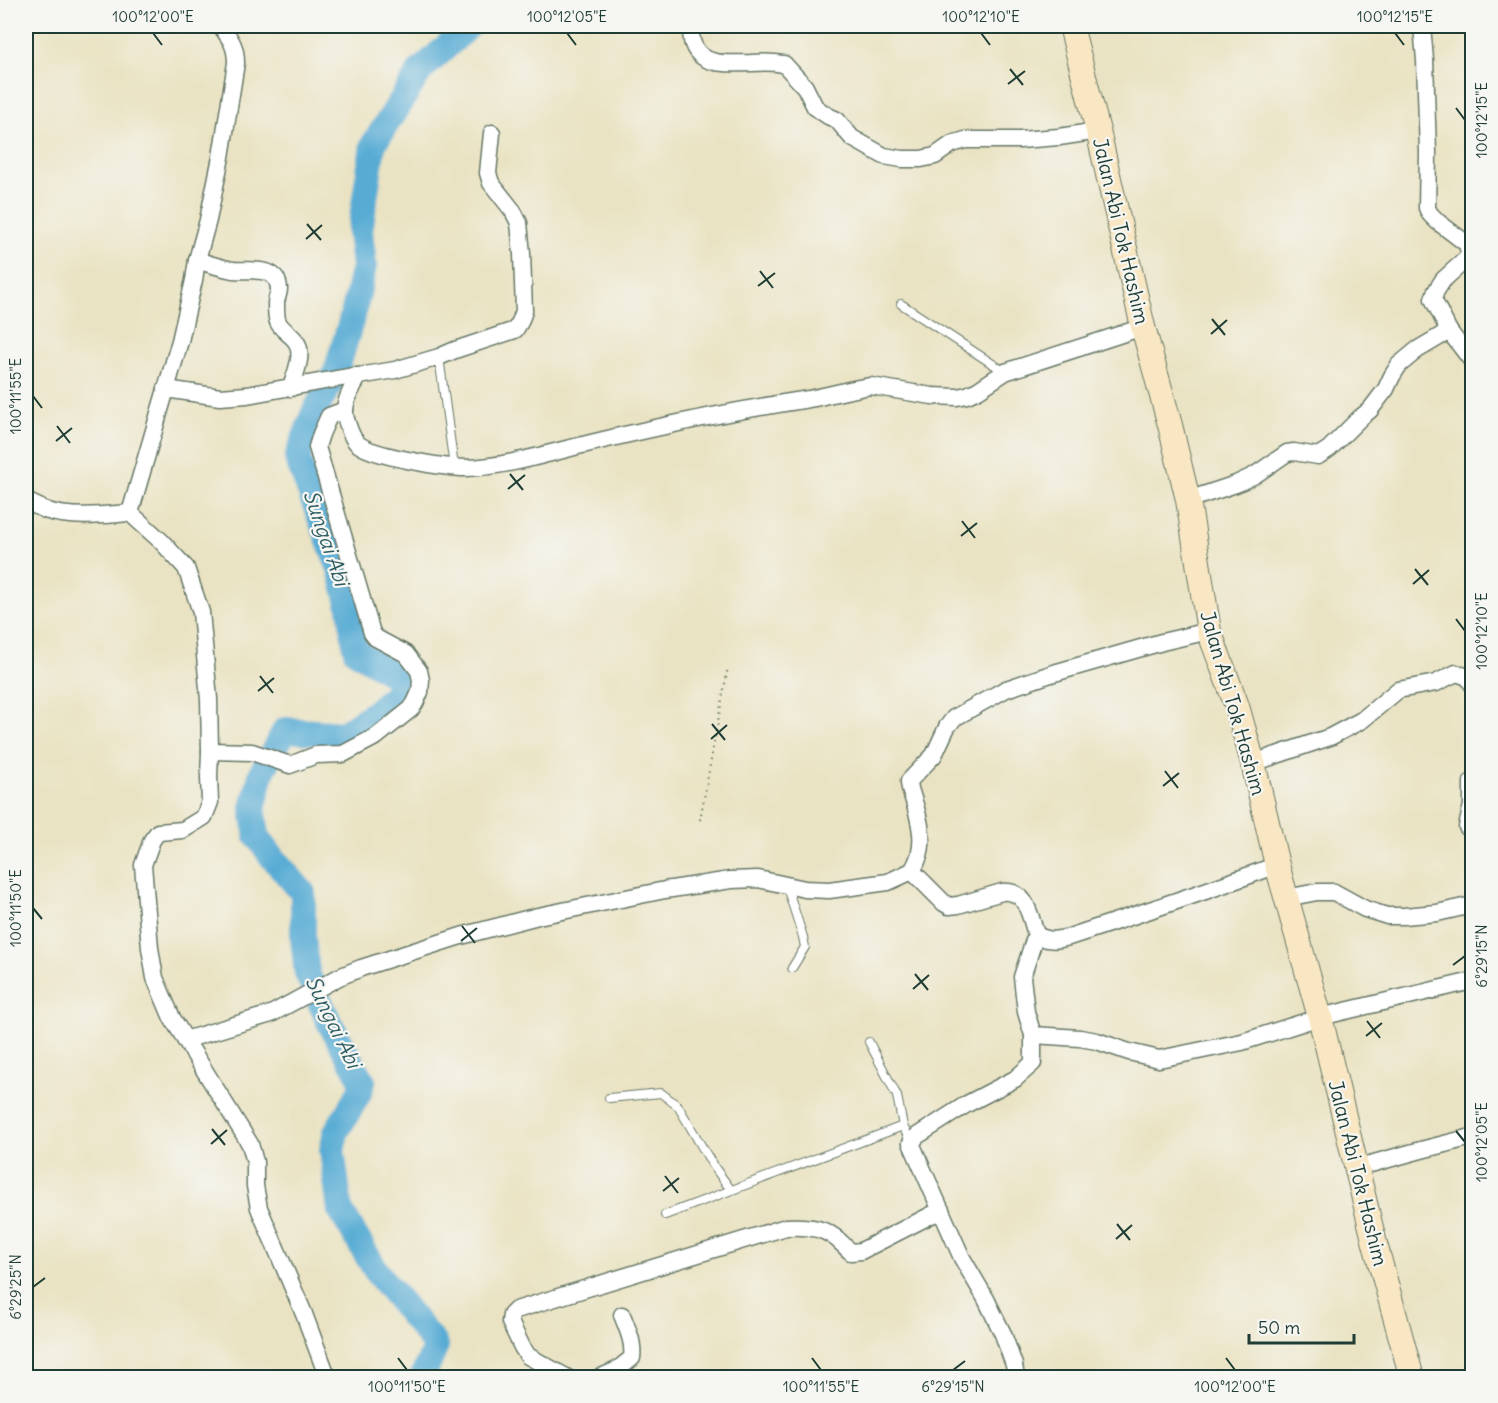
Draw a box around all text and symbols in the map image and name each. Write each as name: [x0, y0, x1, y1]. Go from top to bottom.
text: 100°12'00"E: [112, 7, 194, 26]
text: 100°12'05"E: [527, 7, 607, 26]
text: 100°12'10"E: [942, 7, 1020, 26]
text: 100°12'15"E: [1357, 7, 1433, 26]
text: 100°12'15"E: [1472, 82, 1491, 158]
street label: Jalan Abi Tok Hashim: [1088, 135, 1155, 327]
text: 100°11'55"E: [6, 357, 25, 434]
water label: Sungai Abi: [298, 486, 356, 591]
text: 100°12'10"E: [1472, 592, 1491, 670]
street label: Jalan Abi Tok Hashim: [1195, 608, 1272, 798]
text: 100°11'50"E: [6, 869, 25, 947]
text: 6°29'15"N: [1472, 924, 1491, 988]
water label: Sungai Abi: [300, 971, 368, 1074]
street label: Jalan Abi Tok Hashim: [1323, 1077, 1394, 1268]
text: 100°12'05"E: [1472, 1102, 1491, 1182]
text: 6°29'25"N: [6, 1254, 25, 1320]
scale bar: [1249, 1307, 1354, 1345]
text: 50 m: [1258, 1316, 1300, 1339]
text: 100°11'50"E: [368, 1377, 446, 1396]
text: 100°11'55"E: [783, 1377, 860, 1396]
text: 6°29'15"N: [921, 1377, 985, 1396]
text: 100°12'00"E: [1194, 1377, 1276, 1396]

